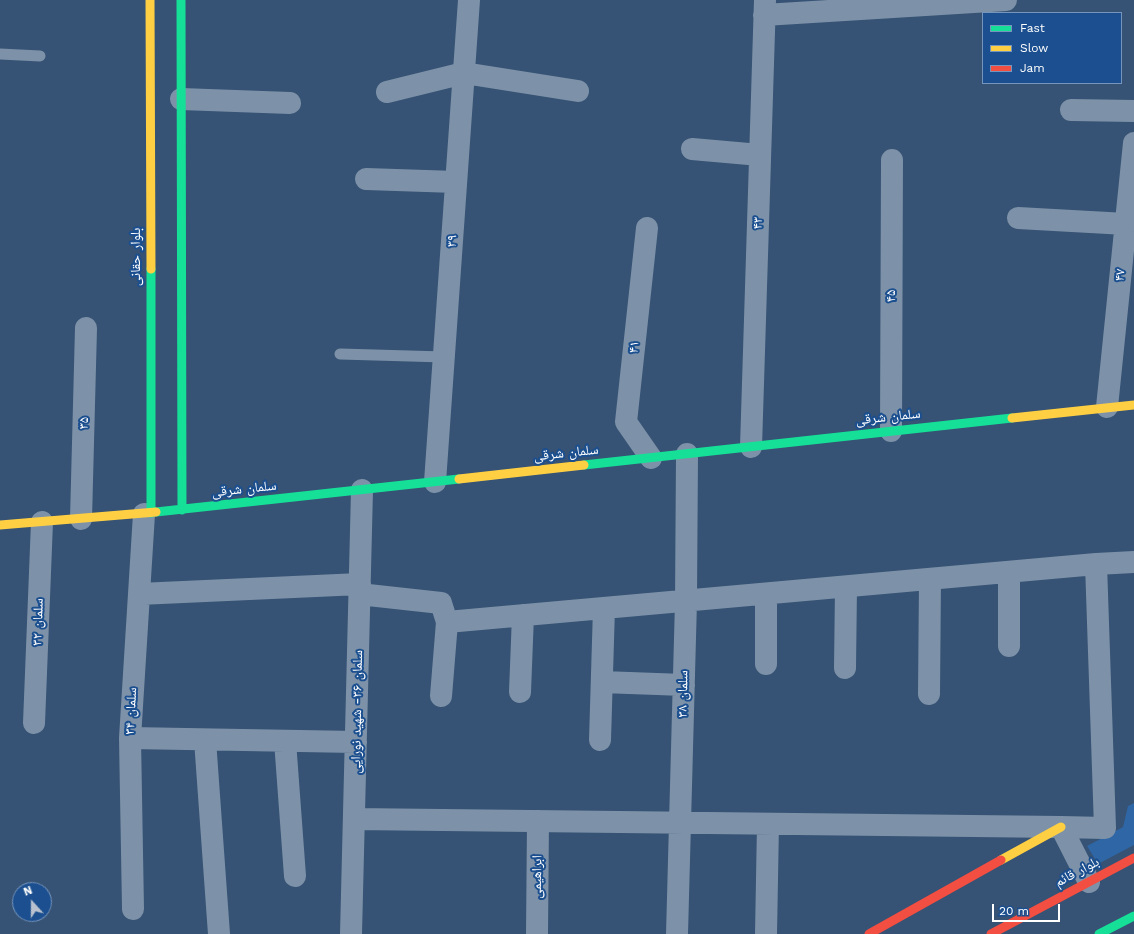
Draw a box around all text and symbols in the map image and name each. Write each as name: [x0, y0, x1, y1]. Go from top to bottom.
legend: [982, 12, 1122, 84]
text: Fast: [1020, 21, 1045, 35]
text: Slow: [1020, 41, 1048, 55]
text: Jam: [1020, 61, 1045, 75]
street label: ۴۳: [749, 216, 767, 230]
street label: بلوار حقانی: [128, 228, 144, 286]
street label: ۳۹: [443, 234, 461, 248]
street label: ۴۷: [1111, 268, 1129, 282]
street label: ۴۵: [883, 290, 899, 302]
street label: ۴۱: [625, 340, 643, 354]
street label: سلمان شرقی: [855, 405, 921, 429]
street label: ۳۵: [75, 416, 93, 430]
street label: سلمان شرقی: [533, 441, 599, 465]
street label: سلمان شرقی: [211, 477, 277, 501]
street label: سلمان ۳۲: [29, 598, 47, 646]
street label: سلمان ۳۶- شهید نورایی: [348, 650, 366, 774]
street label: سلمان ۳۸: [674, 670, 692, 718]
street label: سلمان ۳۴: [121, 687, 141, 735]
street label: بلوار قائم: [1052, 853, 1102, 891]
street label: ابراهیمی: [528, 855, 546, 899]
north arrow: [12, 882, 52, 922]
text: N: [22, 884, 34, 899]
scale bar: [994, 896, 1062, 922]
text: 20 m: [999, 904, 1029, 918]

